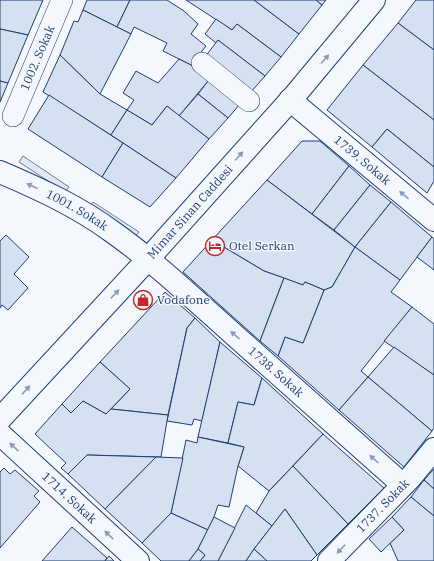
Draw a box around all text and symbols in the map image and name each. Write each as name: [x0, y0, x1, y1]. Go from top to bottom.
street label: 1002. Sokak: [17, 23, 57, 93]
one-way arrow: [321, 53, 330, 64]
street label: 1739. Sokak: [331, 132, 394, 188]
one-way arrow: [235, 151, 244, 162]
street label: Mimar Sinan Caddesi: [144, 162, 236, 262]
one-way arrow: [27, 183, 38, 189]
street label: 1001. Sokak: [44, 186, 111, 233]
one-way arrow: [399, 190, 409, 199]
hotel icon: Otel Serkan: [204, 235, 226, 257]
place label: Otel Serkan: [229, 238, 295, 253]
one-way arrow: [110, 289, 119, 300]
shop icon: Vodafone: [132, 289, 154, 311]
place label: Vodafone: [157, 292, 210, 307]
one-way arrow: [230, 331, 240, 340]
street label: 1738. Sokak: [245, 343, 307, 400]
one-way arrow: [22, 385, 31, 395]
one-way arrow: [8, 442, 19, 451]
one-way arrow: [369, 454, 379, 464]
street label: 1714. Sokak: [39, 468, 100, 526]
street label: 1737. Sokak: [353, 476, 412, 536]
one-way arrow: [104, 530, 114, 539]
one-way arrow: [336, 544, 346, 554]

